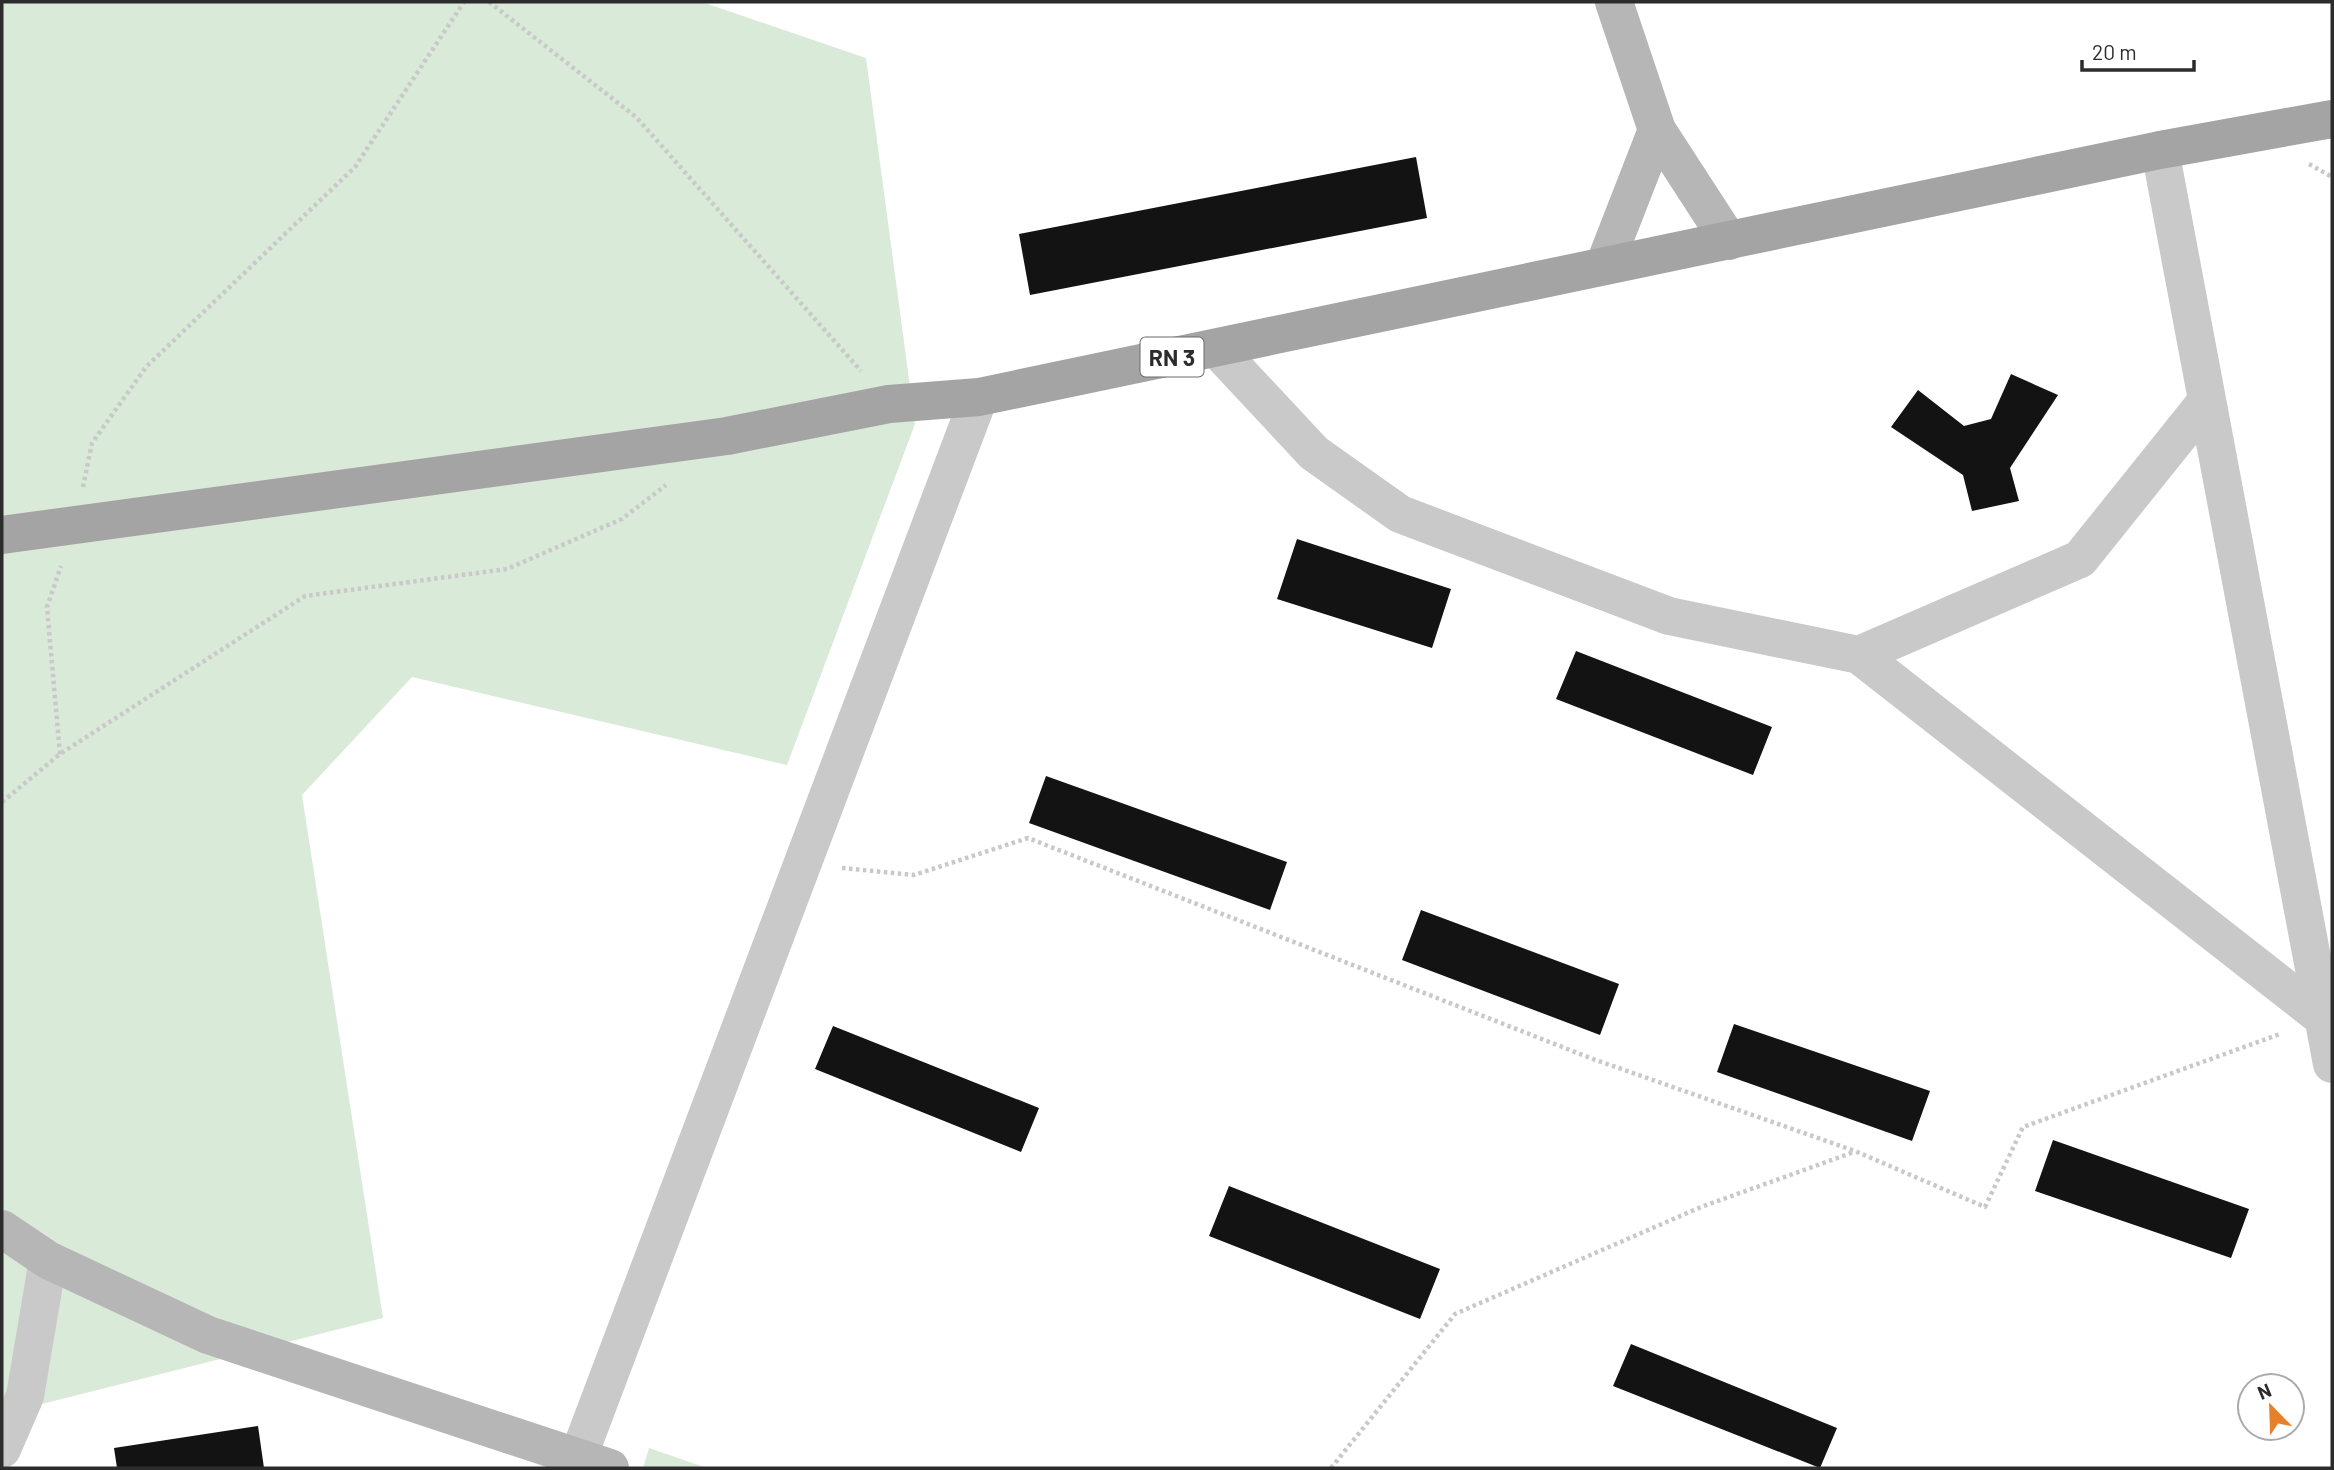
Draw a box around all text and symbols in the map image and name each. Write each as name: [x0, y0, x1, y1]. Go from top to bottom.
scale bar: [2082, 28, 2194, 72]
text: 20 m: [2092, 39, 2137, 64]
road number: RN 3: [1140, 338, 1204, 376]
north arrow: [2236, 1372, 2306, 1442]
text: N: [2254, 1378, 2274, 1404]

